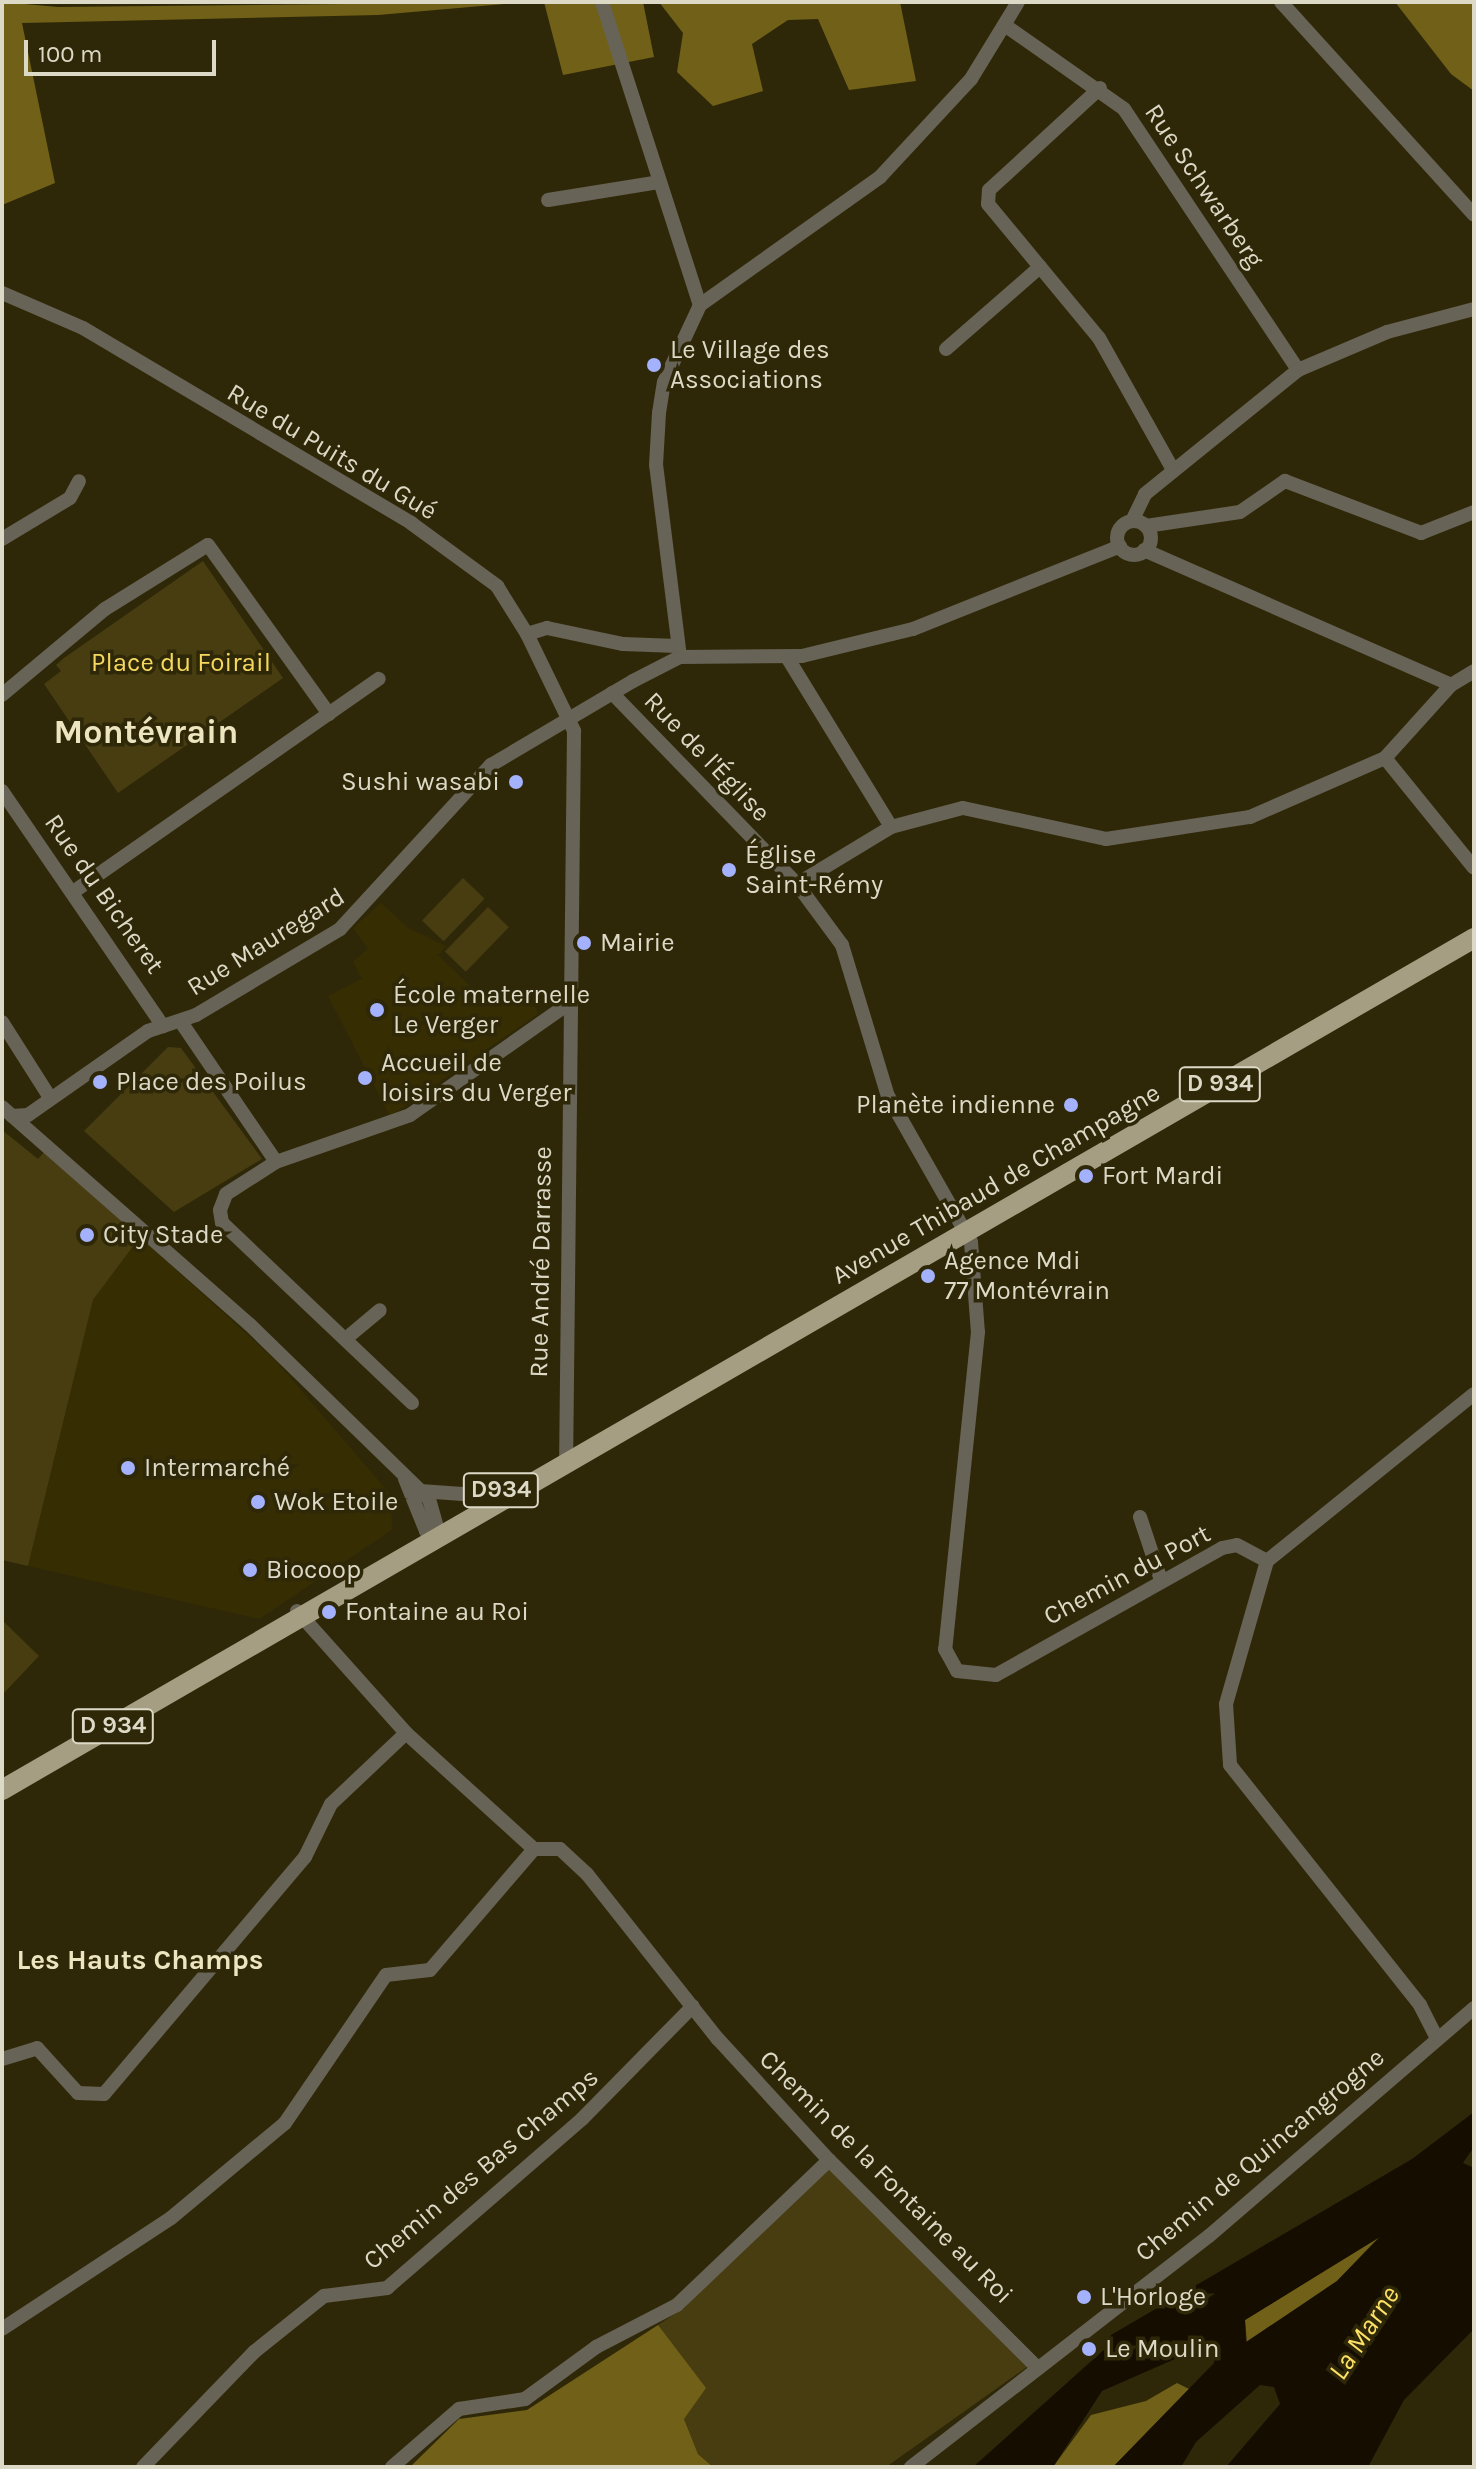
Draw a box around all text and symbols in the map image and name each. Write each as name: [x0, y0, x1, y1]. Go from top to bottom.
scale bar: [28, 24, 220, 74]
text: 100 m: [38, 40, 103, 68]
street label: Rue Schwarberg: [1138, 98, 1270, 274]
place label: Le Village des Associations: [670, 334, 830, 396]
marker: Le Village des Associations: [645, 356, 663, 374]
street label: Rue du Puits du Gué: [221, 377, 443, 527]
park label: Place du Foirail: [91, 647, 271, 679]
street label: Rue de l'Église: [637, 686, 777, 828]
district label: Montévrain: [54, 713, 238, 753]
place label: Sushi wasabi: [341, 766, 500, 798]
marker: Sushi wasabi: [507, 773, 525, 791]
street label: Rue du Bicheret: [37, 808, 171, 980]
place label: Église Saint-Rémy: [745, 839, 883, 900]
marker: Église Saint-Rémy: [720, 861, 738, 879]
street label: Rue Mauregard: [181, 881, 351, 1003]
place label: Mairie: [600, 927, 675, 959]
marker: Mairie: [575, 934, 593, 952]
place label: École maternelle Le Verger: [393, 979, 590, 1040]
marker: École maternelle Le Verger: [368, 1001, 386, 1019]
place label: Accueil de loisirs du Verger: [381, 1047, 572, 1108]
road number: D 934: [1178, 1064, 1262, 1104]
place label: Place des Poilus: [116, 1066, 307, 1098]
marker: Accueil de loisirs du Verger: [356, 1069, 374, 1087]
marker: Place des Poilus: [91, 1073, 109, 1091]
street label: Avenue Thibaud de Champagne: [826, 1077, 1166, 1291]
place label: Planète indienne: [856, 1089, 1055, 1121]
marker: Planète indienne: [1062, 1096, 1080, 1114]
street label: Rue André Darrasse: [523, 1146, 559, 1378]
place label: Fort Mardi: [1102, 1160, 1223, 1192]
marker: Fort Mardi: [1077, 1167, 1095, 1185]
place label: City Stade: [103, 1219, 223, 1251]
marker: City Stade: [78, 1226, 96, 1244]
place label: Agence Mdi 77 Montévrain: [944, 1245, 1110, 1306]
marker: Agence Mdi 77 Montévrain: [919, 1267, 937, 1285]
place label: Intermarché: [144, 1452, 290, 1484]
marker: Intermarché: [119, 1459, 137, 1477]
road number: D934: [461, 1470, 541, 1510]
place label: Wok Etoile: [274, 1486, 398, 1518]
marker: Wok Etoile: [249, 1493, 267, 1511]
street label: Chemin du Port: [1038, 1518, 1216, 1632]
place label: Biocoop: [266, 1554, 361, 1586]
marker: Biocoop: [241, 1561, 259, 1579]
place label: Fontaine au Roi: [345, 1596, 529, 1628]
marker: Fontaine au Roi: [320, 1603, 338, 1621]
road number: D 934: [71, 1706, 155, 1746]
district label: Les Hauts Champs: [16, 1943, 264, 1977]
street label: Chemin de Quincangrogne: [1129, 2042, 1391, 2268]
street label: Chemin de la Fontaine au Roi: [753, 2044, 1019, 2310]
street label: Chemin des Bas Champs: [357, 2062, 605, 2276]
water label: La Marne: [1321, 2280, 1407, 2386]
place label: L'Horloge: [1100, 2281, 1206, 2313]
marker: L'Horloge: [1075, 2288, 1093, 2306]
place label: Le Moulin: [1105, 2333, 1219, 2365]
marker: Le Moulin: [1080, 2340, 1098, 2358]

